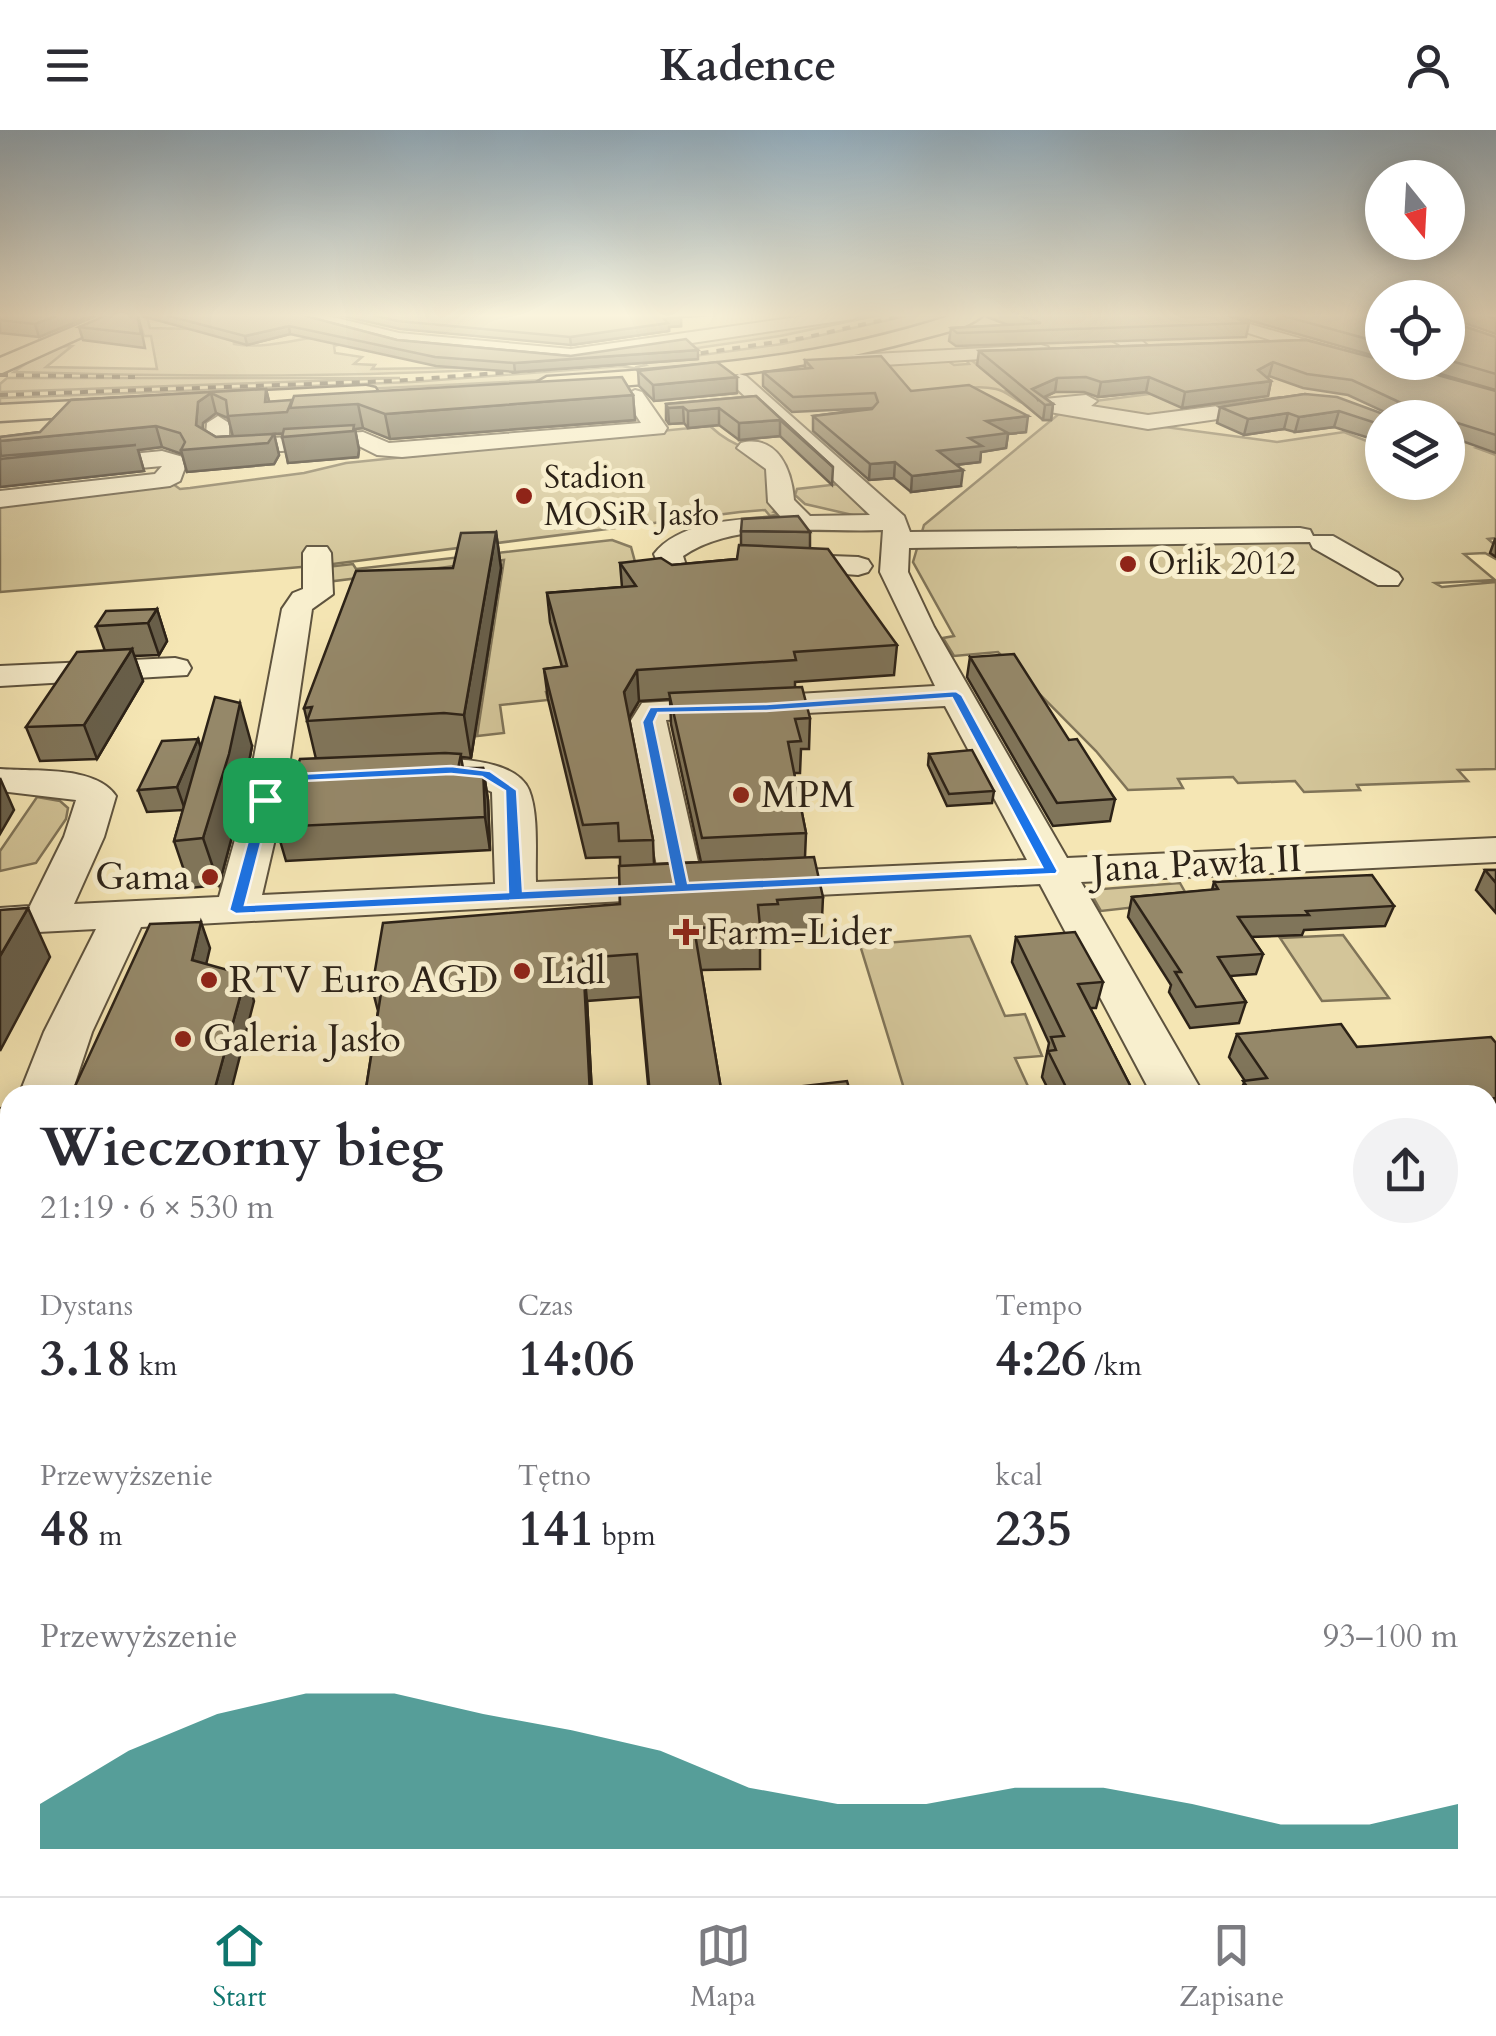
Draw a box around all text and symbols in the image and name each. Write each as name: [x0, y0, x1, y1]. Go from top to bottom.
text: Kadence: [659, 35, 837, 96]
icon: menu: [40, 38, 95, 93]
icon: person: [1401, 38, 1456, 93]
north arrow: [1365, 160, 1465, 260]
map controls: [1365, 160, 1465, 500]
button: locate: [1365, 280, 1465, 380]
button: layers: [1365, 400, 1465, 500]
place label: Stadion MOSiR Jasło: [544, 456, 719, 537]
marker: Stadion MOSiR Jasło: [513, 485, 535, 507]
place label: Orlik 2012: [1148, 542, 1296, 586]
marker: Orlik 2012: [1117, 553, 1139, 575]
pin: [223, 758, 308, 843]
place label: MPM: [761, 769, 855, 821]
icon: arrive: [238, 773, 293, 828]
marker: MPM: [730, 784, 752, 806]
street label: Jana Pawła II: [1086, 833, 1303, 896]
place label: Gama: [95, 851, 190, 903]
marker: Gama: [199, 866, 221, 888]
place label: Farm-Lider: [706, 906, 892, 958]
marker: Farm-Lider: [675, 921, 697, 943]
place label: Lidl: [542, 945, 606, 997]
place label: RTV Euro AGD: [229, 954, 498, 1006]
marker: Lidl: [511, 960, 533, 982]
marker: RTV Euro AGD: [198, 969, 220, 991]
place label: Galeria Jasło: [203, 1013, 401, 1065]
marker: Galeria Jasło: [172, 1028, 194, 1050]
text: Wieczorny bieg: [40, 1111, 443, 1185]
button: share: [1353, 1118, 1458, 1223]
text: 21:19 · 6 × 530 m: [40, 1186, 274, 1230]
text: Dystans: [40, 1287, 133, 1325]
text: Czas: [518, 1287, 573, 1325]
text: Tempo: [995, 1287, 1082, 1325]
text: 3.18: [40, 1325, 131, 1393]
text: 14:06: [518, 1325, 635, 1393]
text: 4:26: [995, 1325, 1087, 1393]
text: km: [131, 1347, 178, 1385]
text: /km: [1087, 1347, 1142, 1385]
text: Przewyższenie: [40, 1457, 213, 1495]
text: Tętno: [518, 1457, 591, 1495]
text: kcal: [995, 1457, 1042, 1495]
text: 48: [40, 1495, 91, 1563]
text: 141: [518, 1495, 595, 1563]
text: 235: [995, 1495, 1072, 1563]
text: m: [91, 1517, 122, 1555]
text: bpm: [595, 1517, 656, 1555]
text: Przewyższenie: [40, 1615, 238, 1659]
text: 93–100 m: [1323, 1615, 1458, 1659]
tab: Start: [212, 1918, 267, 2016]
tab: Mapa: [690, 1918, 756, 2016]
tab: Zapisane: [1179, 1918, 1284, 2016]

